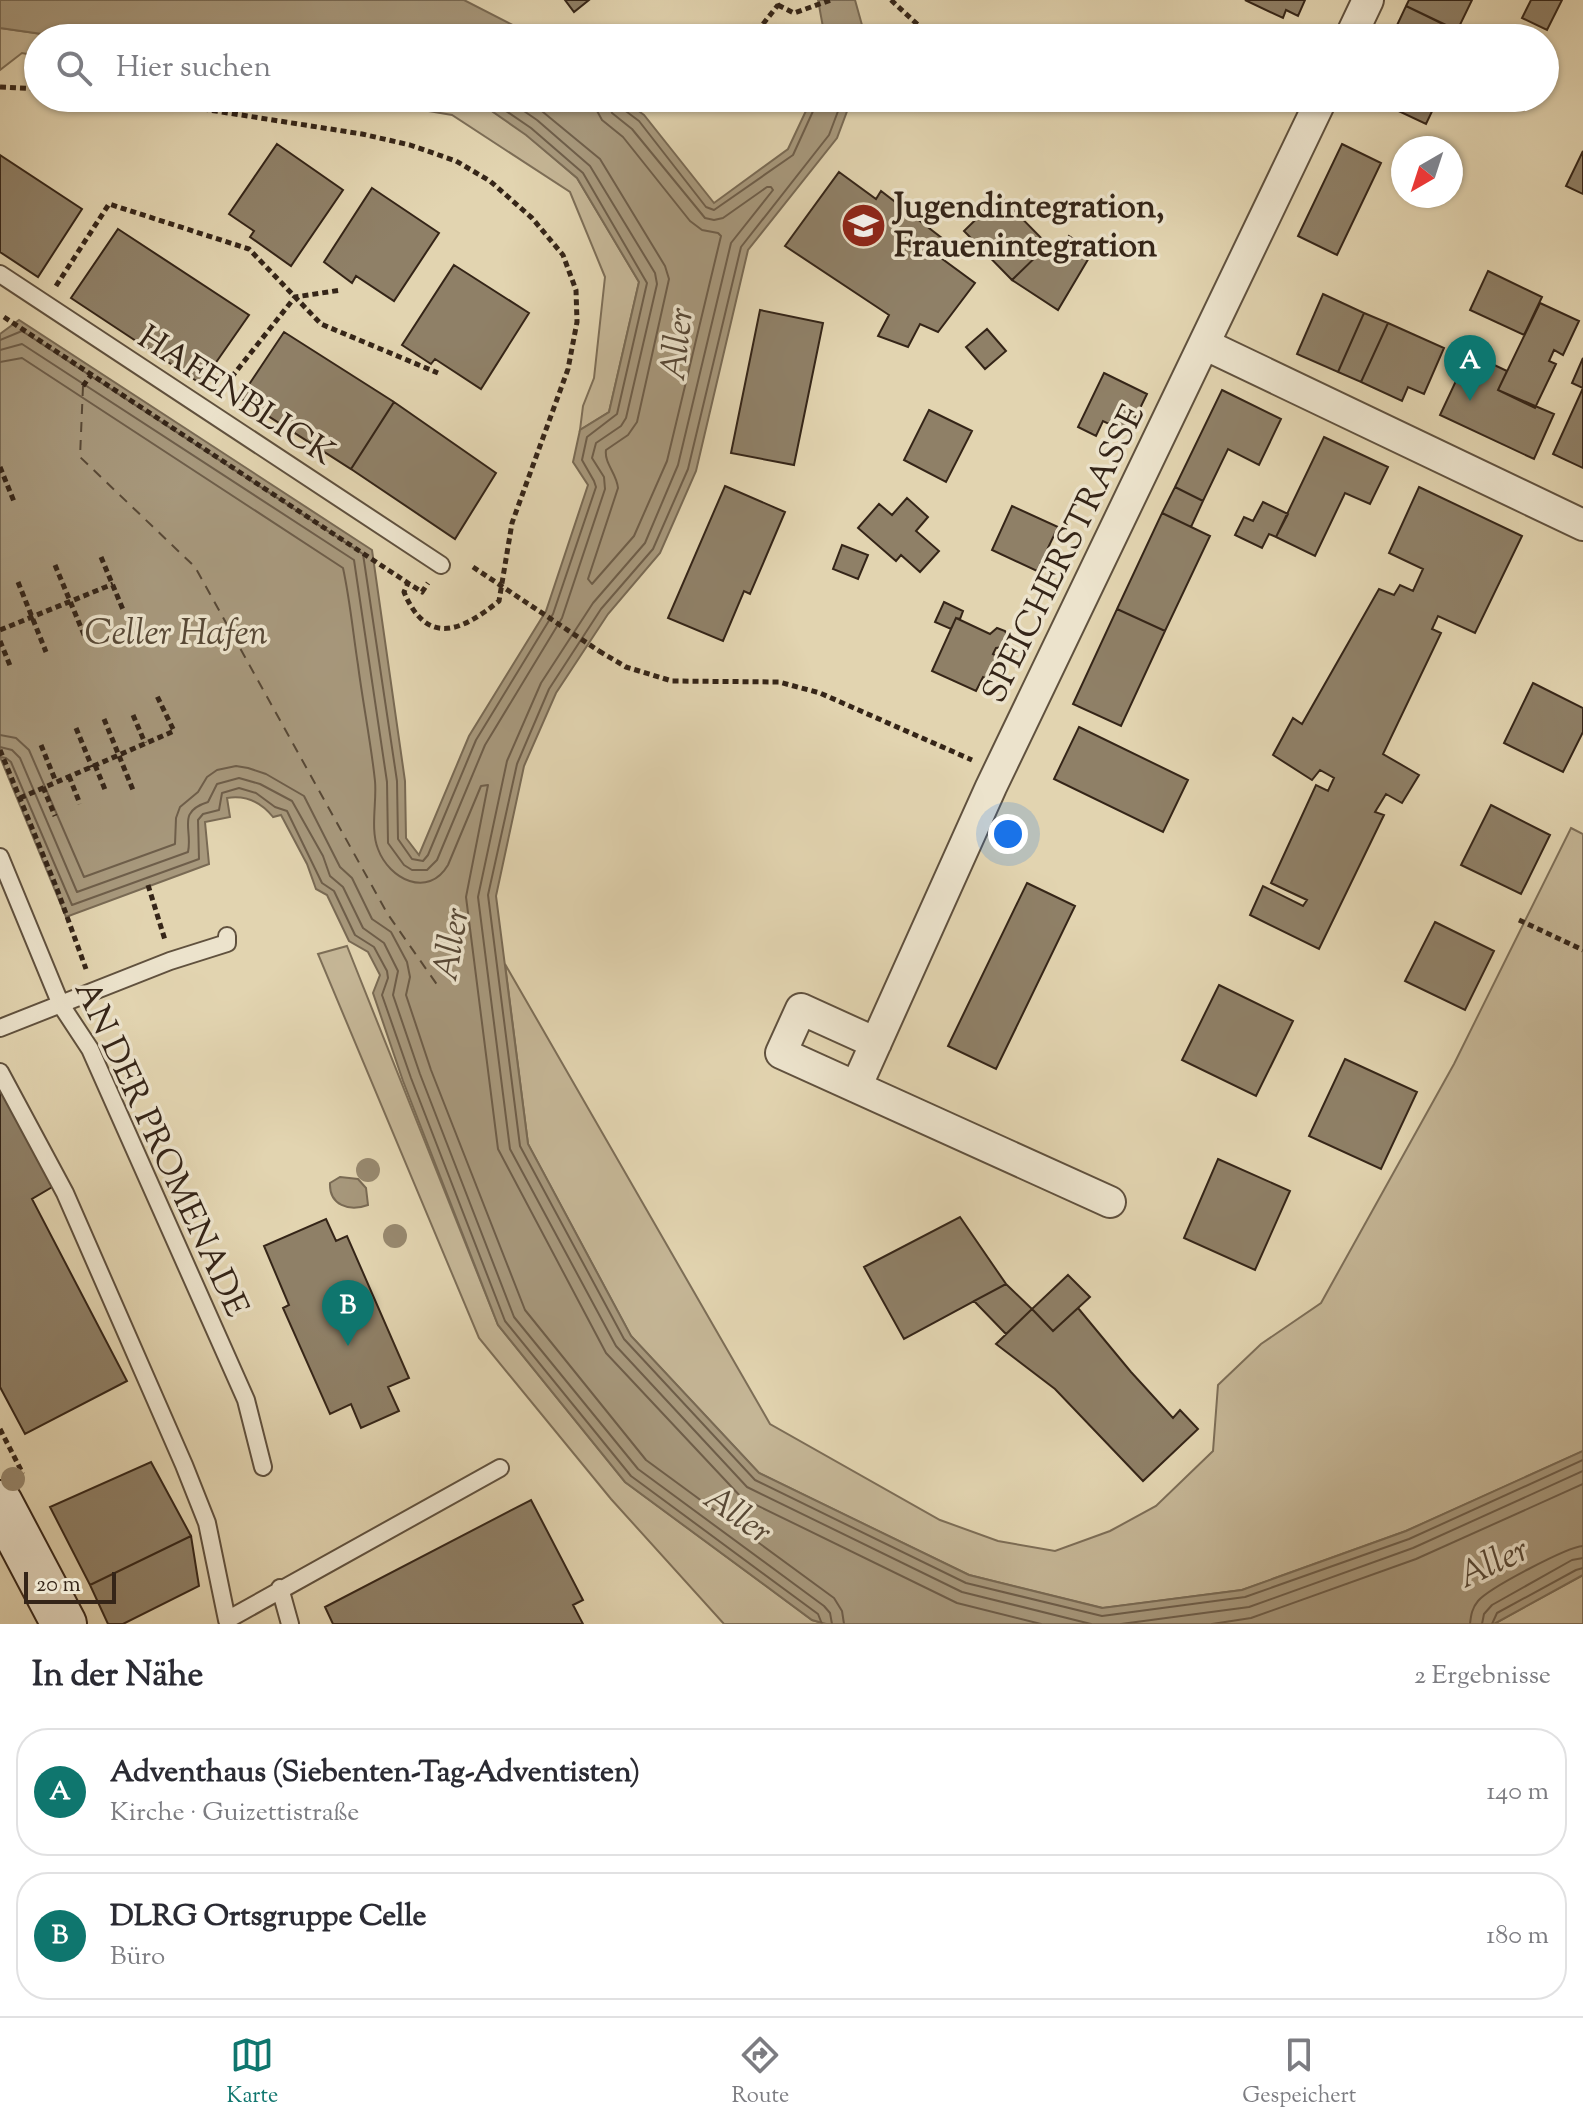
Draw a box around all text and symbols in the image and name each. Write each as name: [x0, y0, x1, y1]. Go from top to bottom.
search box: [24, 24, 1559, 112]
icon: search: [52, 46, 96, 90]
text: Hier suchen: [116, 47, 271, 90]
north arrow: [1391, 136, 1463, 208]
place label: Jugendintegration, Frauenintegration: [891, 184, 1165, 272]
school or university icon: Jugendintegration, Frauenintegration: [839, 201, 887, 249]
water label: Aller: [649, 305, 709, 384]
street label: HAFENBLICK: [127, 315, 343, 479]
pin: A: [1444, 335, 1496, 401]
street label: SPEICHERSTRASSE: [972, 397, 1159, 712]
water label: Celler Hafen: [84, 609, 268, 661]
your location: [988, 814, 1028, 854]
water label: Aller: [421, 904, 485, 985]
street label: AN DER PROMENADE: [60, 973, 259, 1326]
pin: B: [322, 1280, 374, 1346]
water label: Aller: [692, 1474, 782, 1559]
water label: Aller: [1449, 1525, 1538, 1604]
scale bar: [24, 1568, 116, 1604]
text: 20 m: [36, 1570, 81, 1602]
text: In der Nähe: [32, 1652, 203, 1701]
text: 2 Ergebnisse: [1414, 1658, 1551, 1695]
text: Adventhaus (Siebenten-Tag-Adventisten): [110, 1752, 640, 1795]
text: A: [49, 1774, 71, 1811]
text: 140 m: [1486, 1774, 1549, 1811]
text: Kirche · Guizettistraße: [110, 1795, 359, 1832]
text: DLRG Ortsgruppe Celle: [110, 1896, 426, 1939]
text: B: [52, 1918, 68, 1955]
text: 180 m: [1486, 1918, 1549, 1955]
text: Büro: [110, 1939, 165, 1976]
tab: Karte: [227, 2033, 278, 2113]
tab: Route: [732, 2033, 789, 2113]
tab: Gespeichert: [1242, 2033, 1356, 2113]

